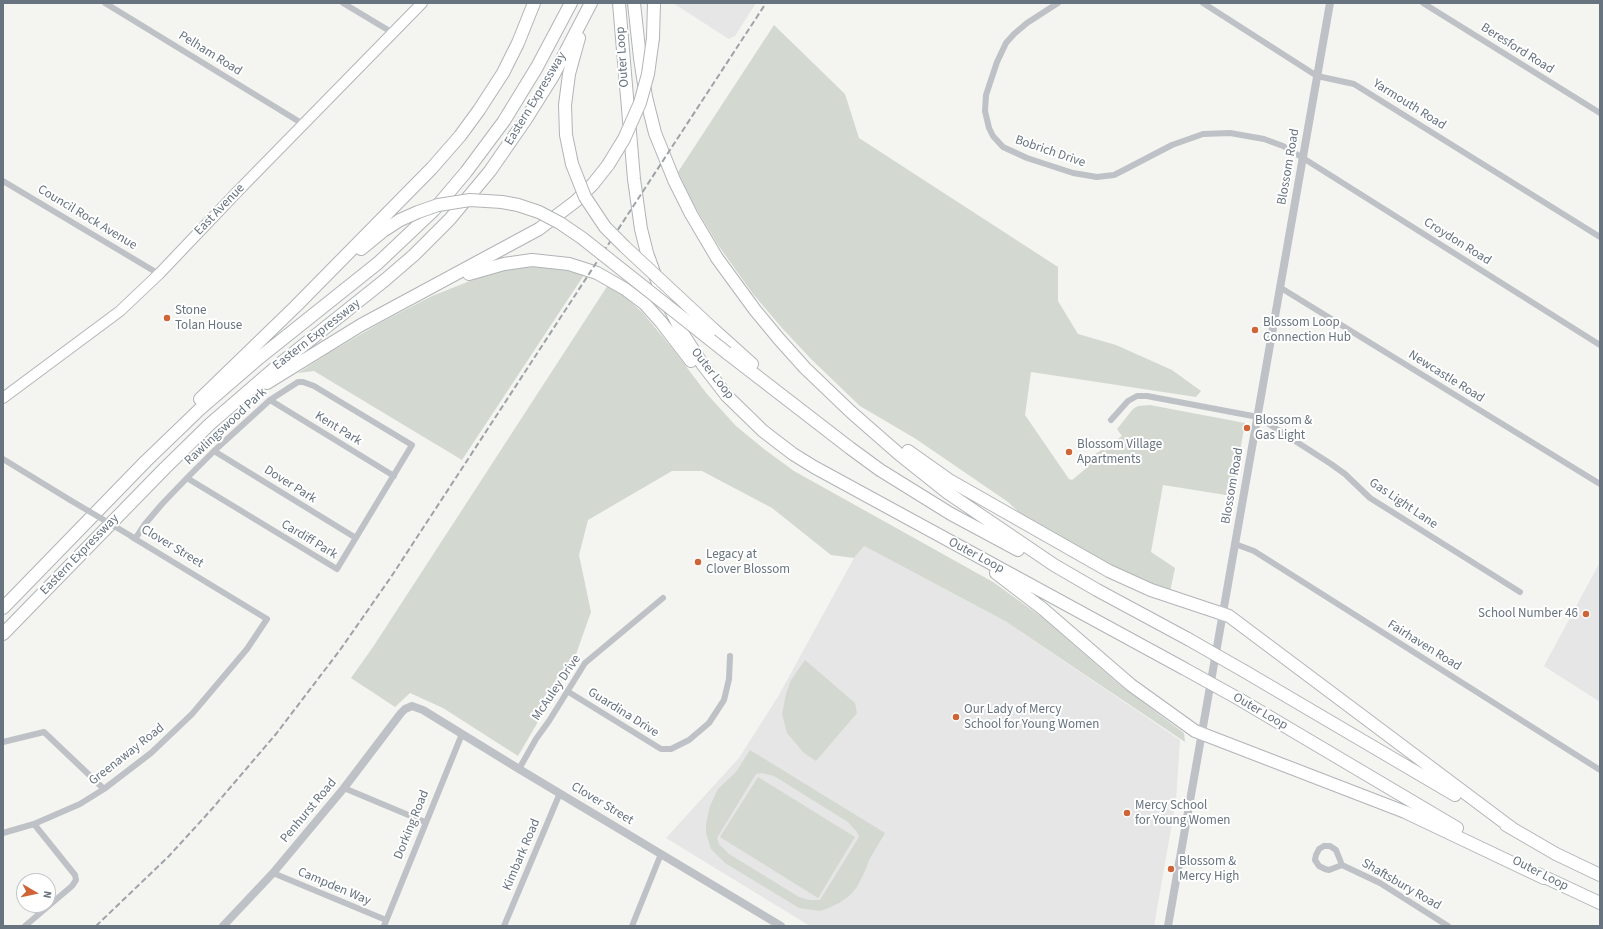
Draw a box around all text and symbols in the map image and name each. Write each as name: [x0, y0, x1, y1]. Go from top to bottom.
street label: Beresford Road: [1478, 20, 1556, 78]
street label: Outer Loop: [613, 26, 633, 88]
street label: Pelham Road: [175, 28, 245, 80]
street label: Eastern Expressway: [502, 49, 570, 149]
street label: Yarmouth Road: [1370, 76, 1448, 134]
street label: Blossom Road: [1275, 128, 1303, 206]
street label: Bobrich Drive: [1013, 133, 1087, 171]
street label: East Avenue: [192, 181, 248, 239]
street label: Council Rock Avenue: [35, 182, 139, 254]
street label: Croydon Road: [1420, 215, 1494, 269]
street label: Eastern Expressway: [270, 296, 364, 374]
place label: Stone Tolan House: [175, 303, 242, 334]
marker: Stone Tolan House: [162, 313, 172, 323]
place label: Blossom Loop Connection Hub: [1263, 315, 1351, 346]
marker: Blossom Loop Connection Hub: [1250, 325, 1260, 335]
street label: Outer Loop: [687, 345, 737, 403]
street label: Newcastle Road: [1405, 347, 1487, 407]
street label: Rawlingswood Park: [182, 385, 270, 469]
street label: Kent Park: [312, 409, 364, 449]
place label: Blossom & Gas Light: [1255, 413, 1312, 444]
marker: Blossom & Gas Light: [1242, 423, 1252, 433]
place label: Blossom Village Apartments: [1077, 437, 1162, 468]
marker: Blossom Village Apartments: [1064, 447, 1074, 457]
street label: Blossom Road: [1219, 447, 1247, 525]
street label: Dover Park: [261, 463, 319, 507]
street label: Gas Light Lane: [1366, 475, 1440, 533]
street label: Eastern Expressway: [37, 511, 123, 599]
street label: Cardiff Park: [278, 517, 340, 563]
street label: Clover Street: [138, 522, 206, 572]
street label: Outer Loop: [945, 535, 1007, 577]
place label: Legacy at Clover Blossom: [706, 547, 790, 578]
marker: Legacy at Clover Blossom: [693, 557, 703, 567]
place label: School Number 46: [1478, 606, 1578, 622]
marker: School Number 46: [1581, 609, 1591, 619]
street label: Fairhaven Road: [1384, 617, 1464, 675]
street label: McAuley Drive: [529, 652, 585, 724]
street label: Guardina Drive: [585, 685, 661, 741]
street label: Outer Loop: [1230, 690, 1290, 734]
place label: Our Lady of Mercy School for Young Women: [964, 702, 1099, 733]
marker: Our Lady of Mercy School for Young Women: [951, 712, 961, 722]
street label: Greenaway Road: [86, 721, 168, 789]
street label: Penhurst Road: [278, 776, 340, 846]
street label: Clover Street: [568, 779, 636, 829]
street label: Dorking Road: [391, 788, 433, 862]
place label: Mercy School for Young Women: [1135, 798, 1230, 829]
marker: Mercy School for Young Women: [1122, 808, 1132, 818]
street label: Kimbark Road: [500, 817, 544, 893]
street label: Outer Loop: [1509, 853, 1571, 895]
place label: Blossom & Mercy High: [1179, 854, 1239, 885]
street label: Shaftsbury Road: [1358, 856, 1444, 914]
marker: Blossom & Mercy High: [1166, 864, 1176, 874]
street label: Campden Way: [295, 865, 373, 909]
north arrow: [16, 873, 56, 913]
text: N: [39, 890, 55, 900]

